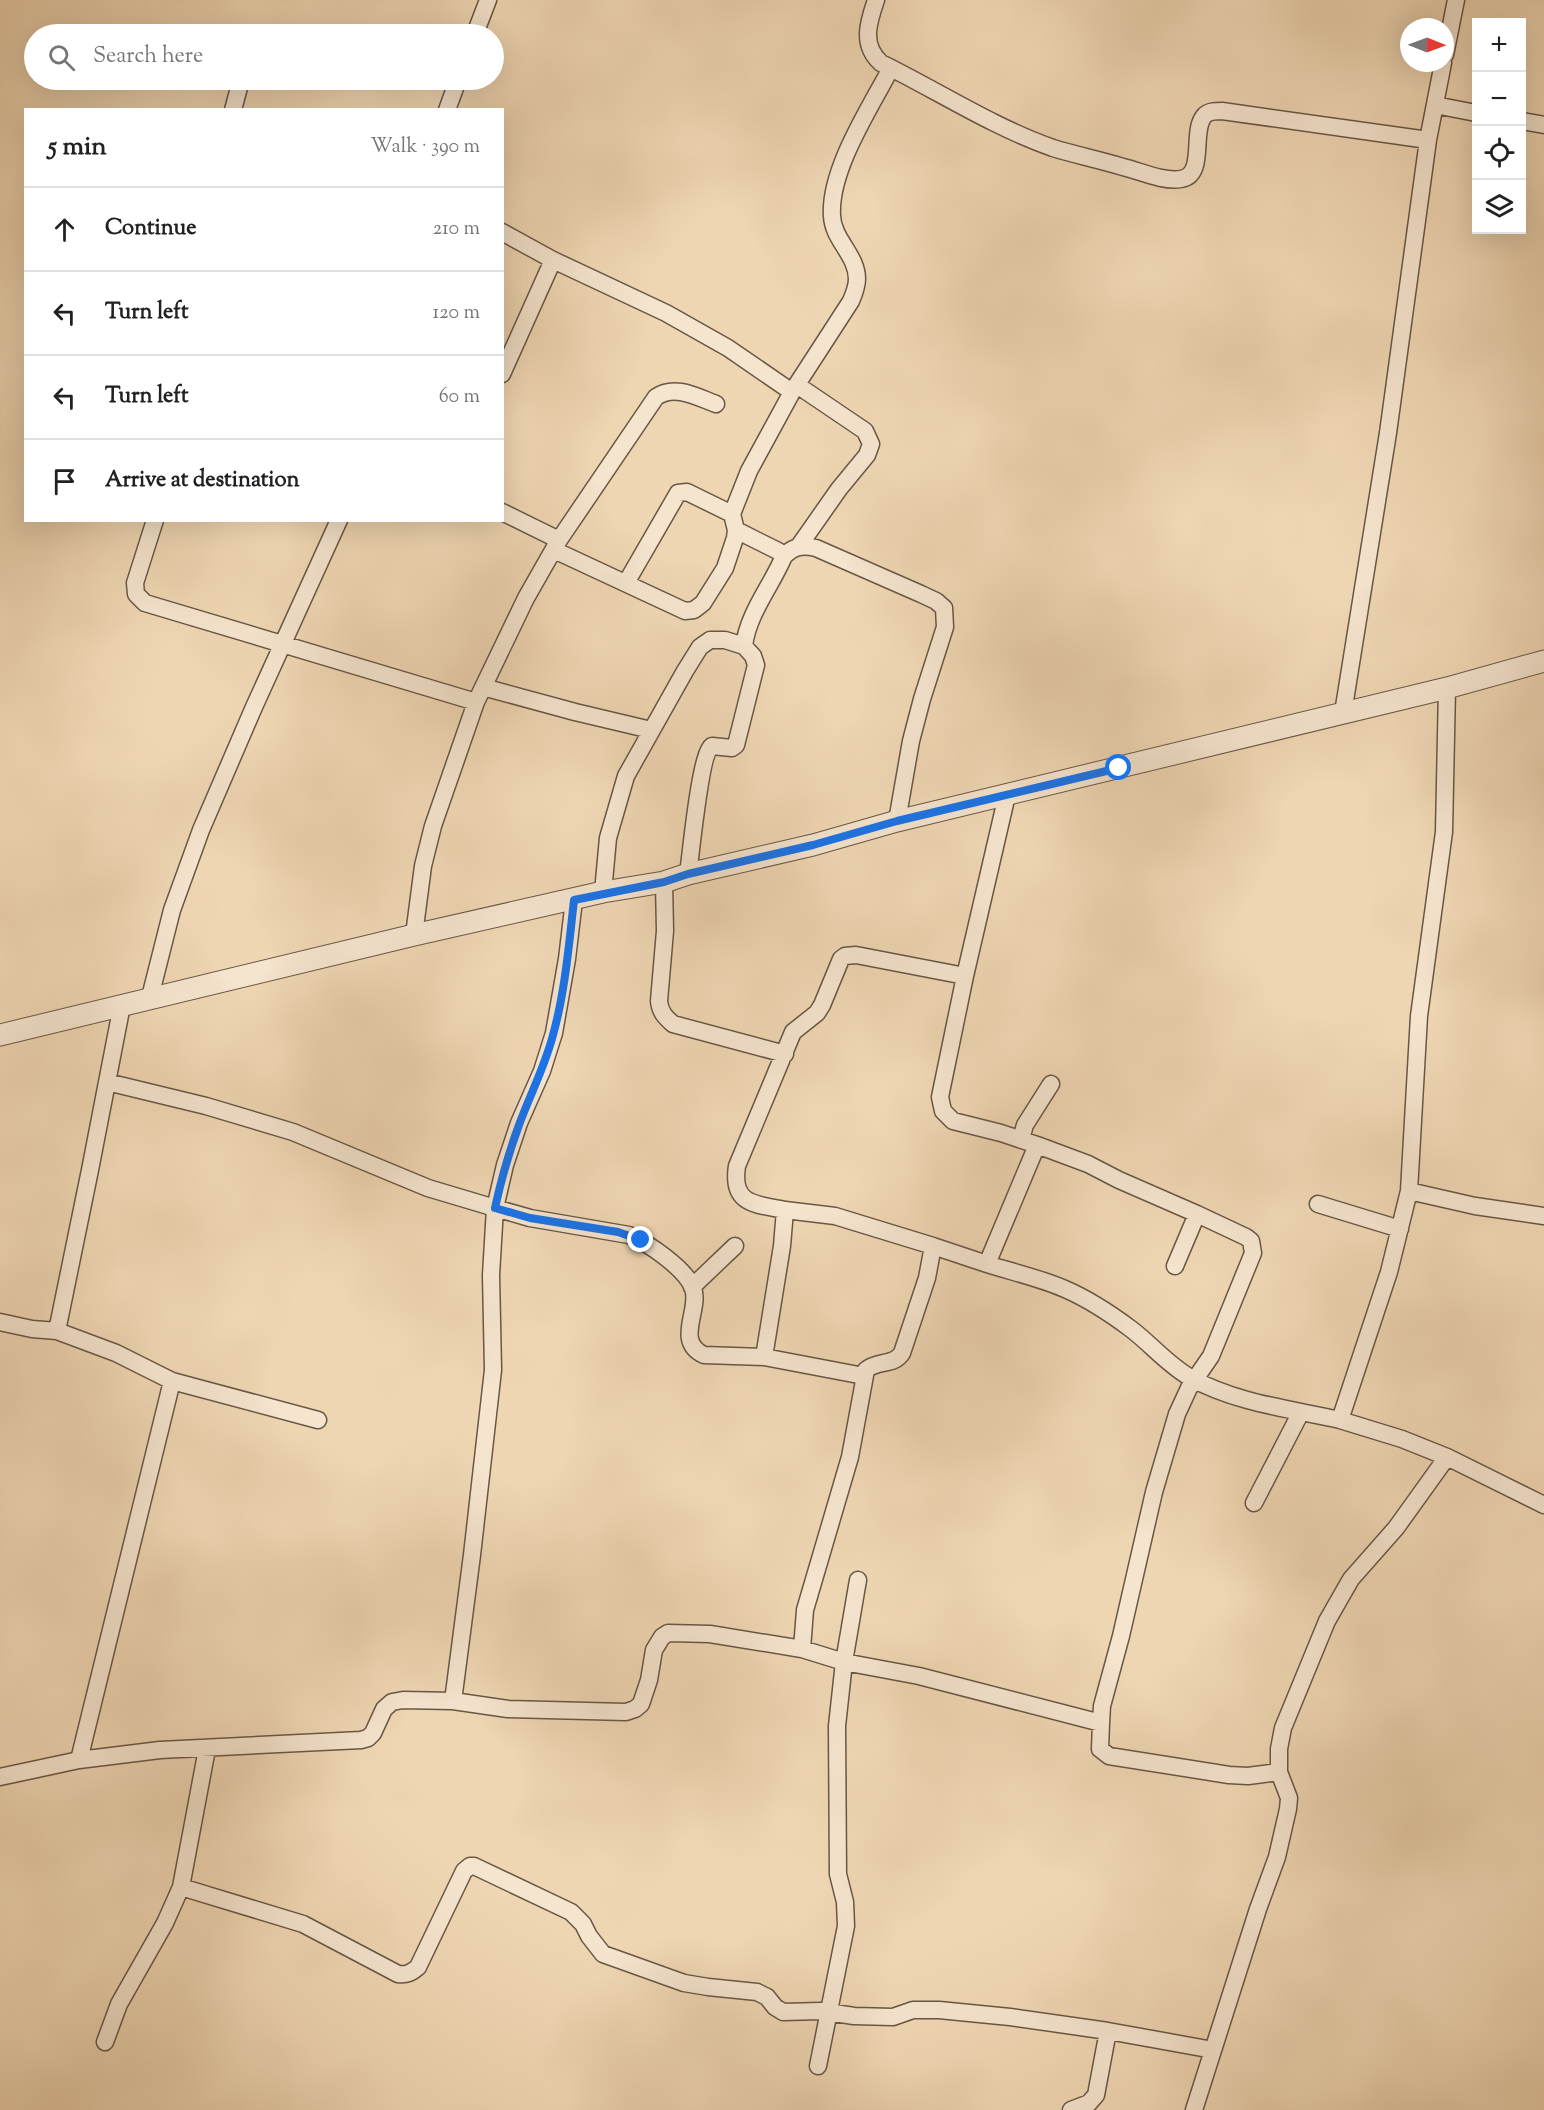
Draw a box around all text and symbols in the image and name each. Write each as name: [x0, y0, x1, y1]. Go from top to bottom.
north arrow: [1400, 18, 1454, 72]
map controls: [1472, 18, 1526, 234]
button: +: [1472, 18, 1526, 72]
search box: [24, 24, 504, 90]
icon: search: [45, 41, 78, 74]
text: Search here: [93, 41, 203, 73]
button: −: [1472, 72, 1526, 126]
button: locate: [1472, 126, 1526, 180]
text: 5 min: [48, 129, 107, 166]
text: Walk · 390 m: [371, 133, 480, 162]
button: layers: [1472, 180, 1526, 234]
icon: ahead: [48, 213, 81, 246]
text: Continue: [105, 213, 196, 245]
text: 210 m: [433, 215, 480, 244]
icon: left: [48, 297, 81, 330]
text: Turn left: [105, 297, 188, 329]
text: 120 m: [432, 299, 480, 328]
icon: left: [48, 381, 81, 414]
text: Turn left: [105, 381, 188, 413]
text: 60 m: [439, 383, 480, 412]
icon: arrive: [48, 465, 81, 498]
text: Arrive at destination: [105, 465, 300, 497]
route start: [1105, 754, 1131, 780]
route end: [627, 1226, 653, 1252]

